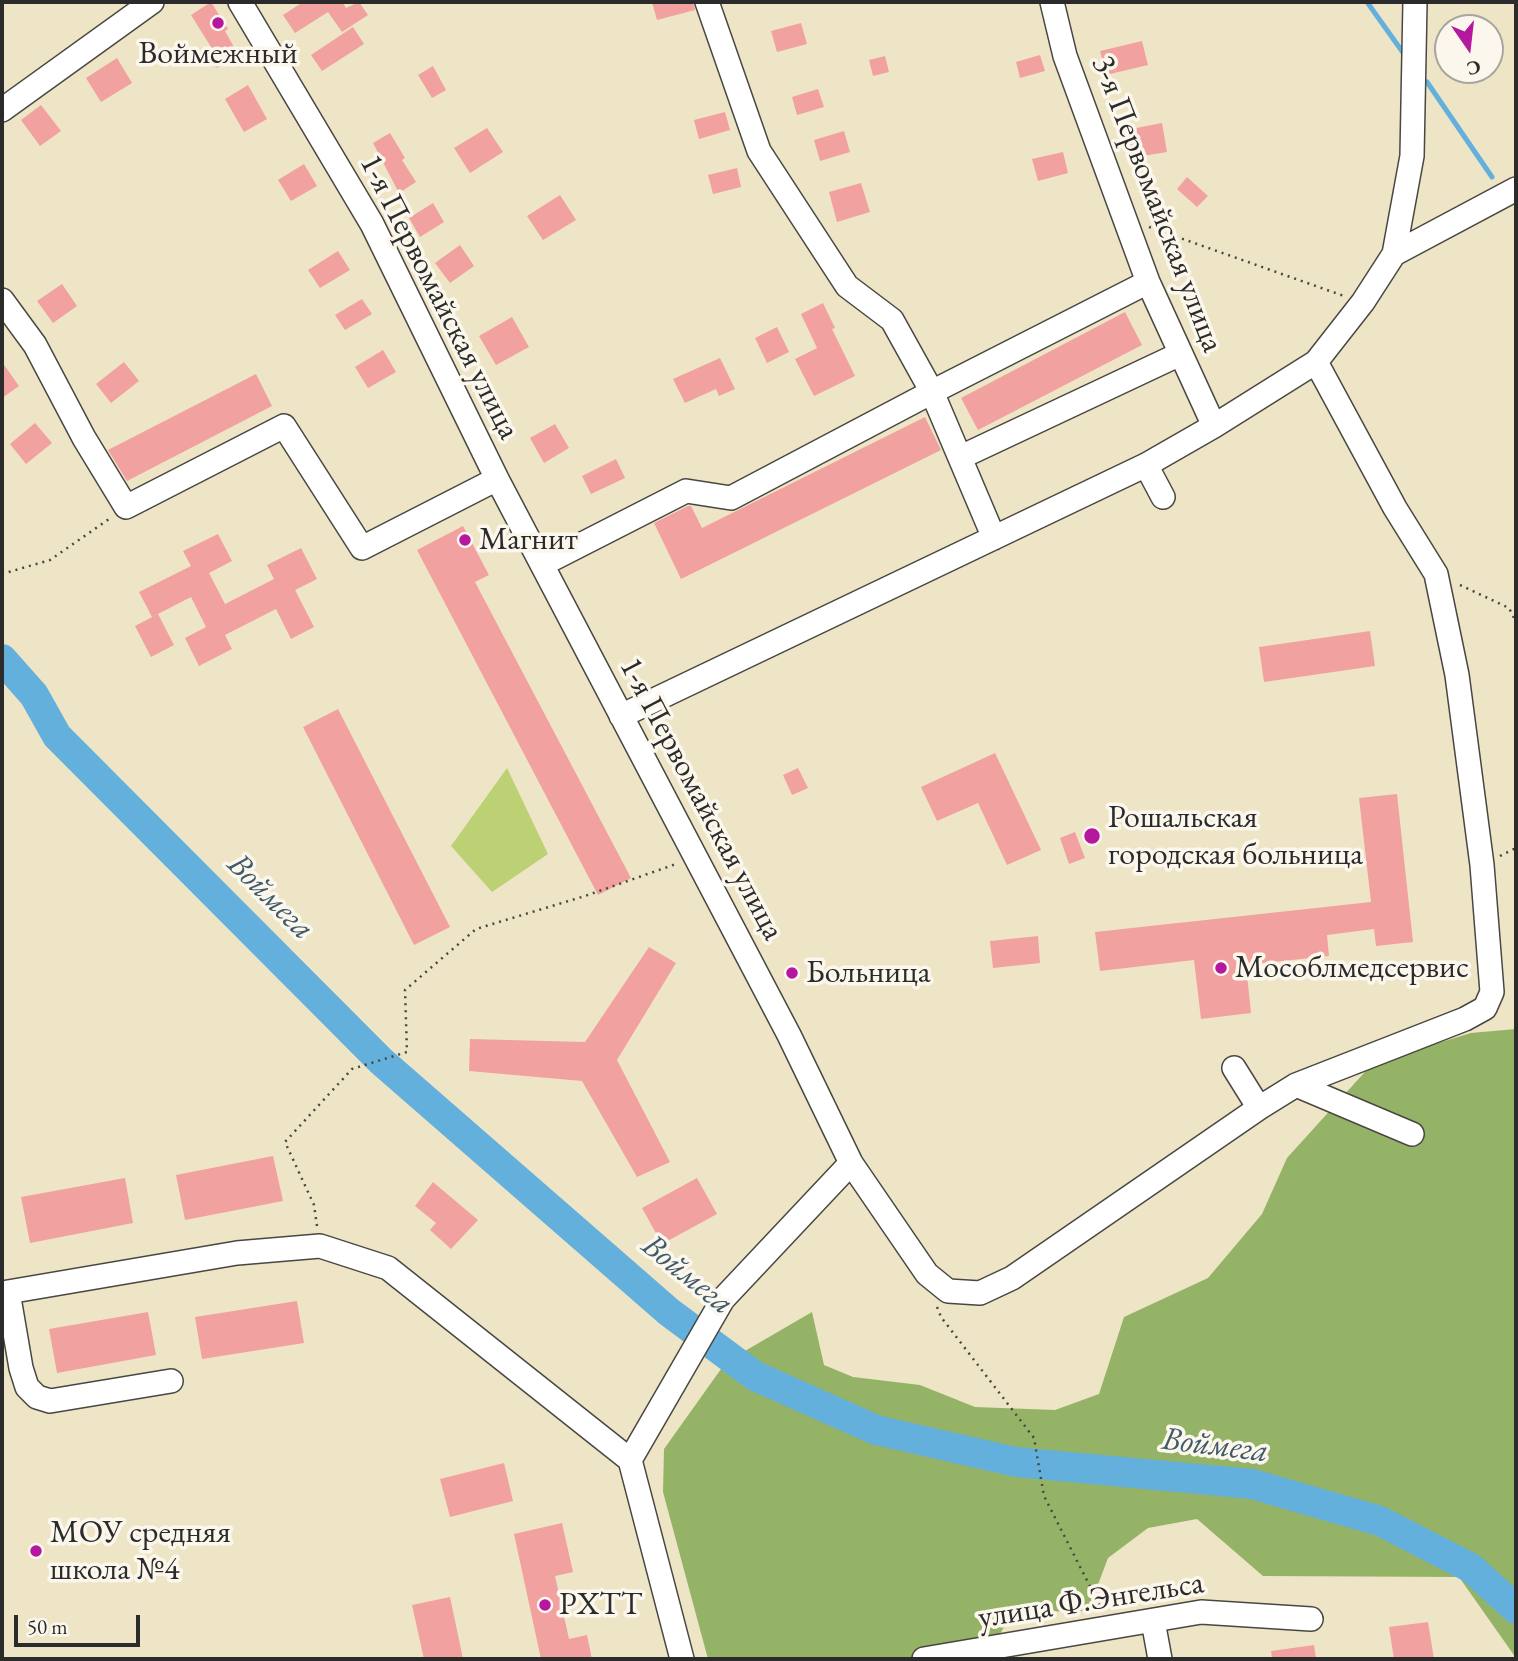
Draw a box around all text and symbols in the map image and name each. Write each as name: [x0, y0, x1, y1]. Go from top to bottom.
north arrow: [1434, 14, 1504, 84]
marker: Воймежный: [210, 15, 226, 31]
place label: Воймежный: [138, 35, 298, 73]
street label: 3-я Первомайская улица: [1083, 50, 1231, 358]
text: С: [1464, 54, 1483, 82]
street label: 1-я Первомайская улица: [350, 148, 528, 446]
place label: Магнит: [479, 521, 578, 559]
marker: Магнит: [457, 532, 473, 548]
street label: 1-я Первомайская улица: [610, 651, 792, 947]
place label: Рошальская городская больница: [1108, 799, 1363, 874]
marker: Рошальская городская больница: [1082, 826, 1102, 846]
water label: Воймега: [218, 845, 322, 949]
place label: Мособлмедсервис: [1235, 949, 1469, 987]
place label: Больница: [806, 954, 930, 992]
marker: Мособлмедсервис: [1213, 960, 1229, 976]
marker: Больница: [784, 965, 800, 981]
water label: Воймега: [633, 1226, 741, 1324]
water label: Воймега: [1160, 1420, 1270, 1472]
place label: МОУ средняя школа №4: [50, 1514, 231, 1589]
marker: МОУ средняя школа №4: [28, 1543, 44, 1559]
street label: улица Ф.Энгельса: [975, 1564, 1207, 1638]
place label: РХТТ: [559, 1586, 642, 1624]
marker: РХТТ: [537, 1597, 553, 1613]
scale bar: [18, 1602, 144, 1646]
text: 50 m: [27, 1613, 68, 1640]

